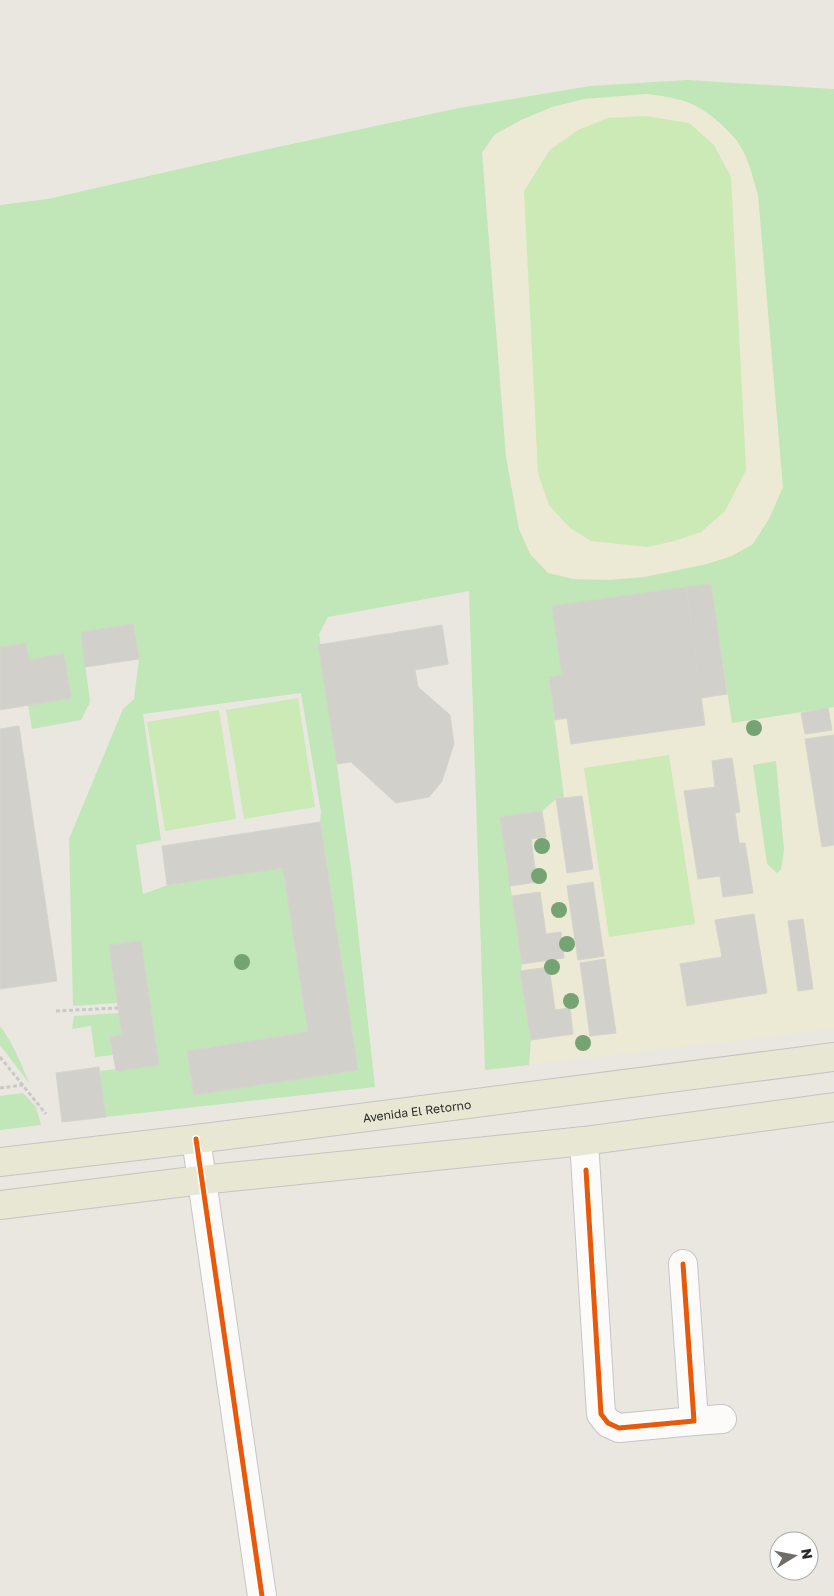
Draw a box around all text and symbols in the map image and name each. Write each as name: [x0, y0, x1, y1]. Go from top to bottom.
street label: Avenida El Retorno: [362, 1096, 472, 1125]
north arrow: [769, 1531, 819, 1581]
text: N: [798, 1547, 817, 1560]

